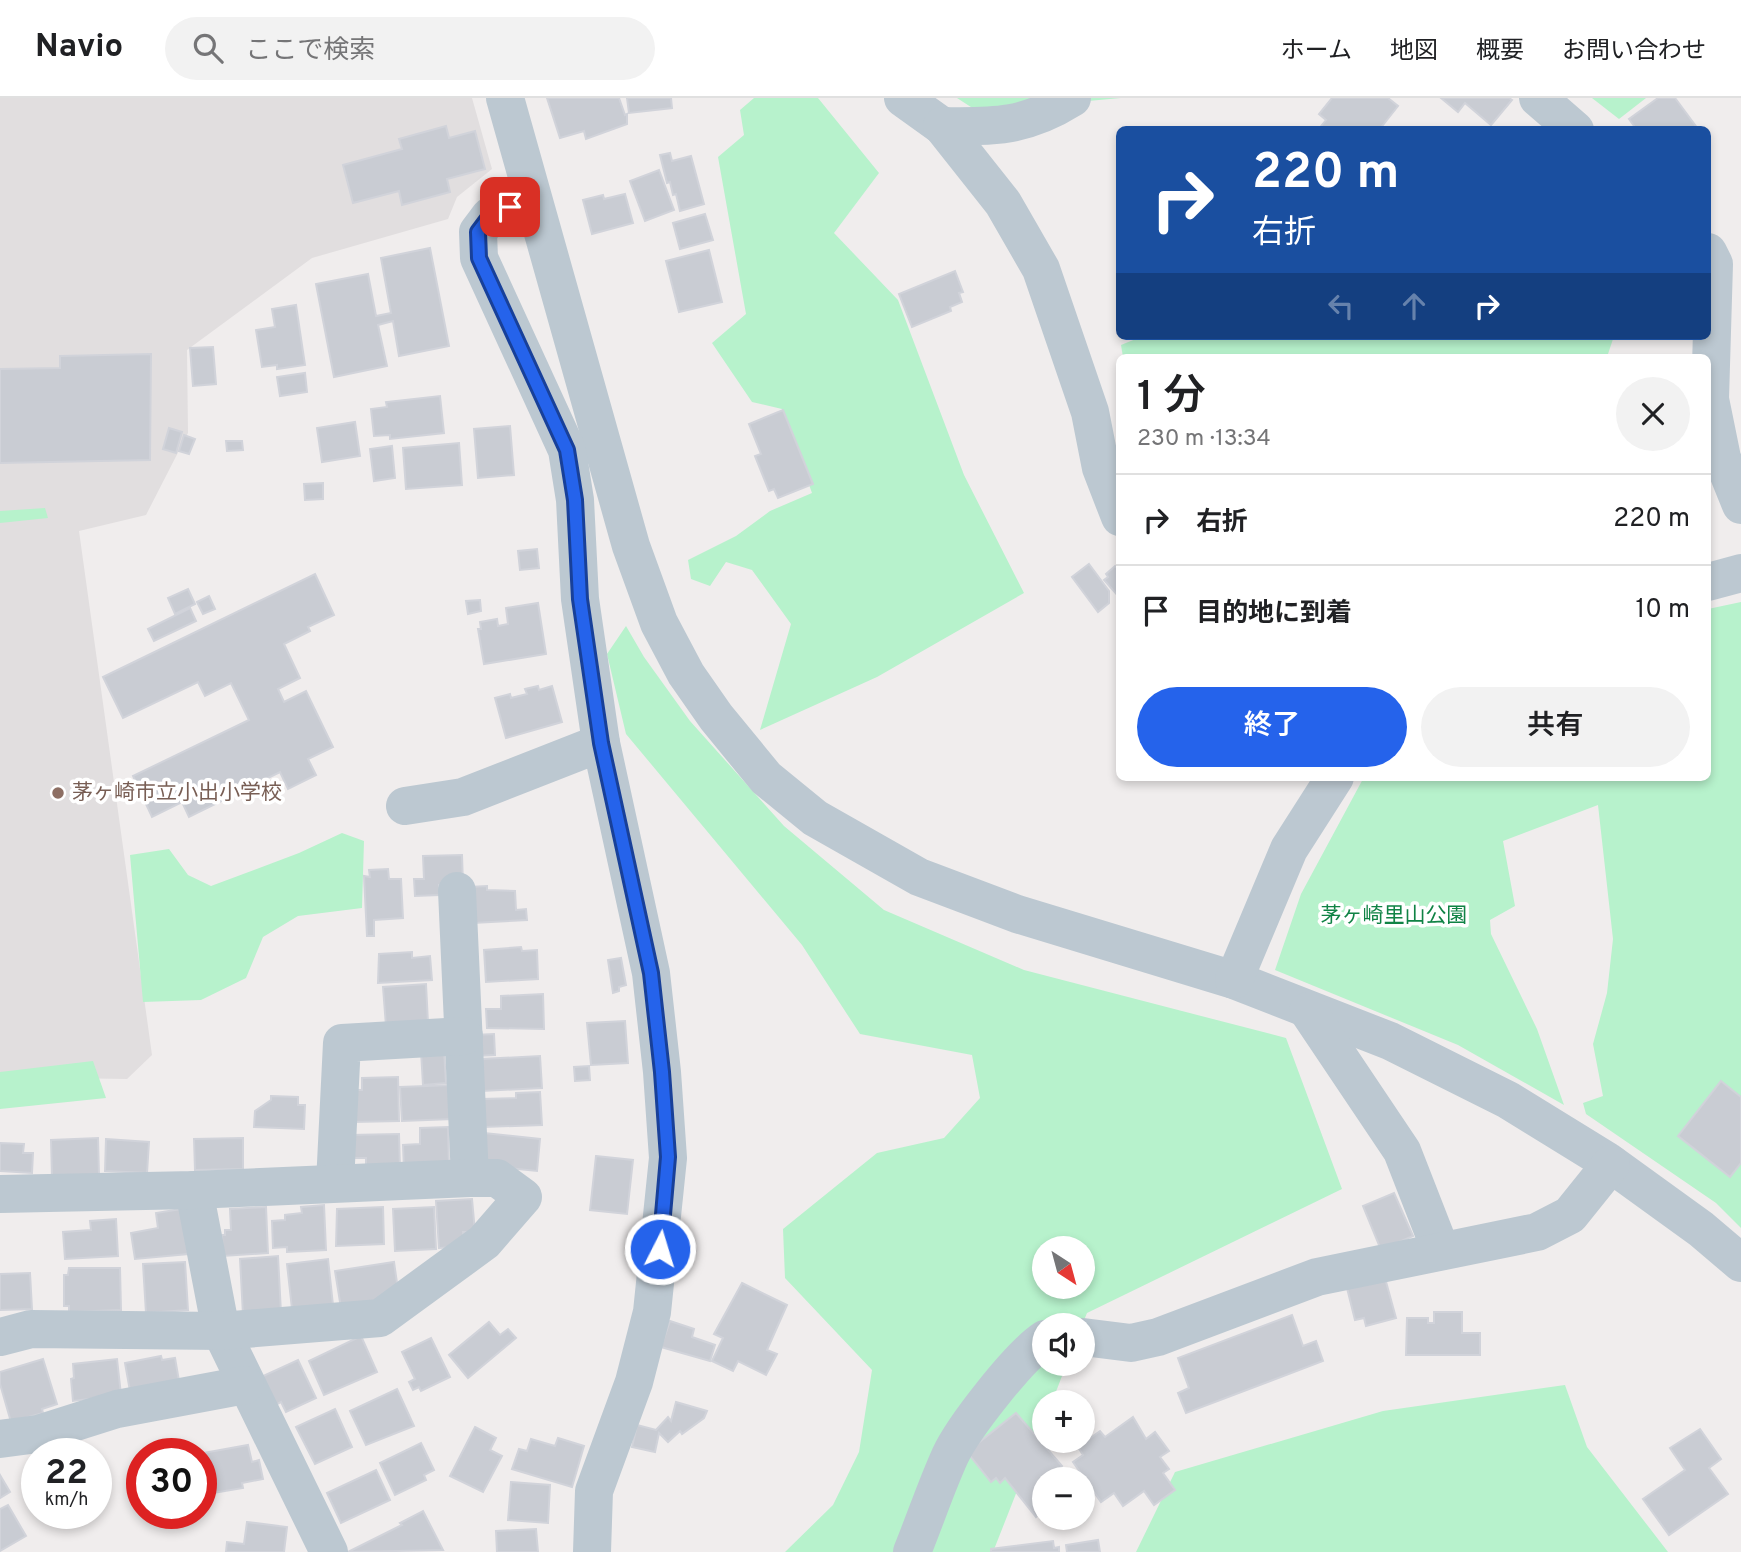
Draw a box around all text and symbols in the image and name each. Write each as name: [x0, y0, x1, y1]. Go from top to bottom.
search box: [165, 17, 655, 80]
text: Navio: [35, 27, 123, 69]
icon: search: [189, 29, 227, 67]
text: ここで検索: [245, 35, 375, 68]
text: ホーム: [1281, 37, 1352, 67]
text: 地図: [1390, 37, 1438, 67]
text: 概要: [1476, 37, 1524, 67]
text: お問い合わせ: [1562, 37, 1706, 67]
text: 220 m: [1252, 144, 1399, 206]
icon: right: [1137, 154, 1228, 245]
pin: [480, 177, 540, 237]
icon: arrive: [491, 188, 529, 226]
text: 右折: [1252, 214, 1316, 254]
icon: left: [1322, 287, 1360, 325]
icon: ahead: [1395, 287, 1433, 325]
icon: right: [1468, 287, 1506, 325]
text: 1 分: [1137, 372, 1206, 425]
button: close: [1616, 377, 1690, 451]
text: 230 m · 13:34: [1137, 425, 1271, 454]
icon: right: [1137, 501, 1175, 539]
text: 220 m: [1613, 503, 1690, 536]
text: 右折: [1196, 507, 1248, 540]
icon: arrive: [1137, 592, 1175, 630]
text: 10 m: [1635, 594, 1690, 627]
text: 目的地に到着: [1196, 598, 1352, 631]
button: 終了: [1137, 687, 1407, 767]
button: 共有: [1421, 687, 1690, 767]
place label: 茅ヶ崎市立小出小学校: [72, 780, 282, 807]
marker: 茅ヶ崎市立小出小学校: [50, 785, 66, 801]
park label: 茅ヶ崎里山公園: [1321, 903, 1468, 930]
position arrow: [623, 1212, 697, 1286]
north arrow: [1032, 1236, 1096, 1298]
map controls: [1032, 1236, 1095, 1530]
button: sound: [1032, 1313, 1095, 1376]
button: +: [1032, 1390, 1095, 1453]
speed limit sign: 30: [126, 1438, 217, 1529]
text: 22: [45, 1452, 88, 1496]
button: −: [1032, 1467, 1095, 1530]
text: km/h: [45, 1489, 88, 1512]

